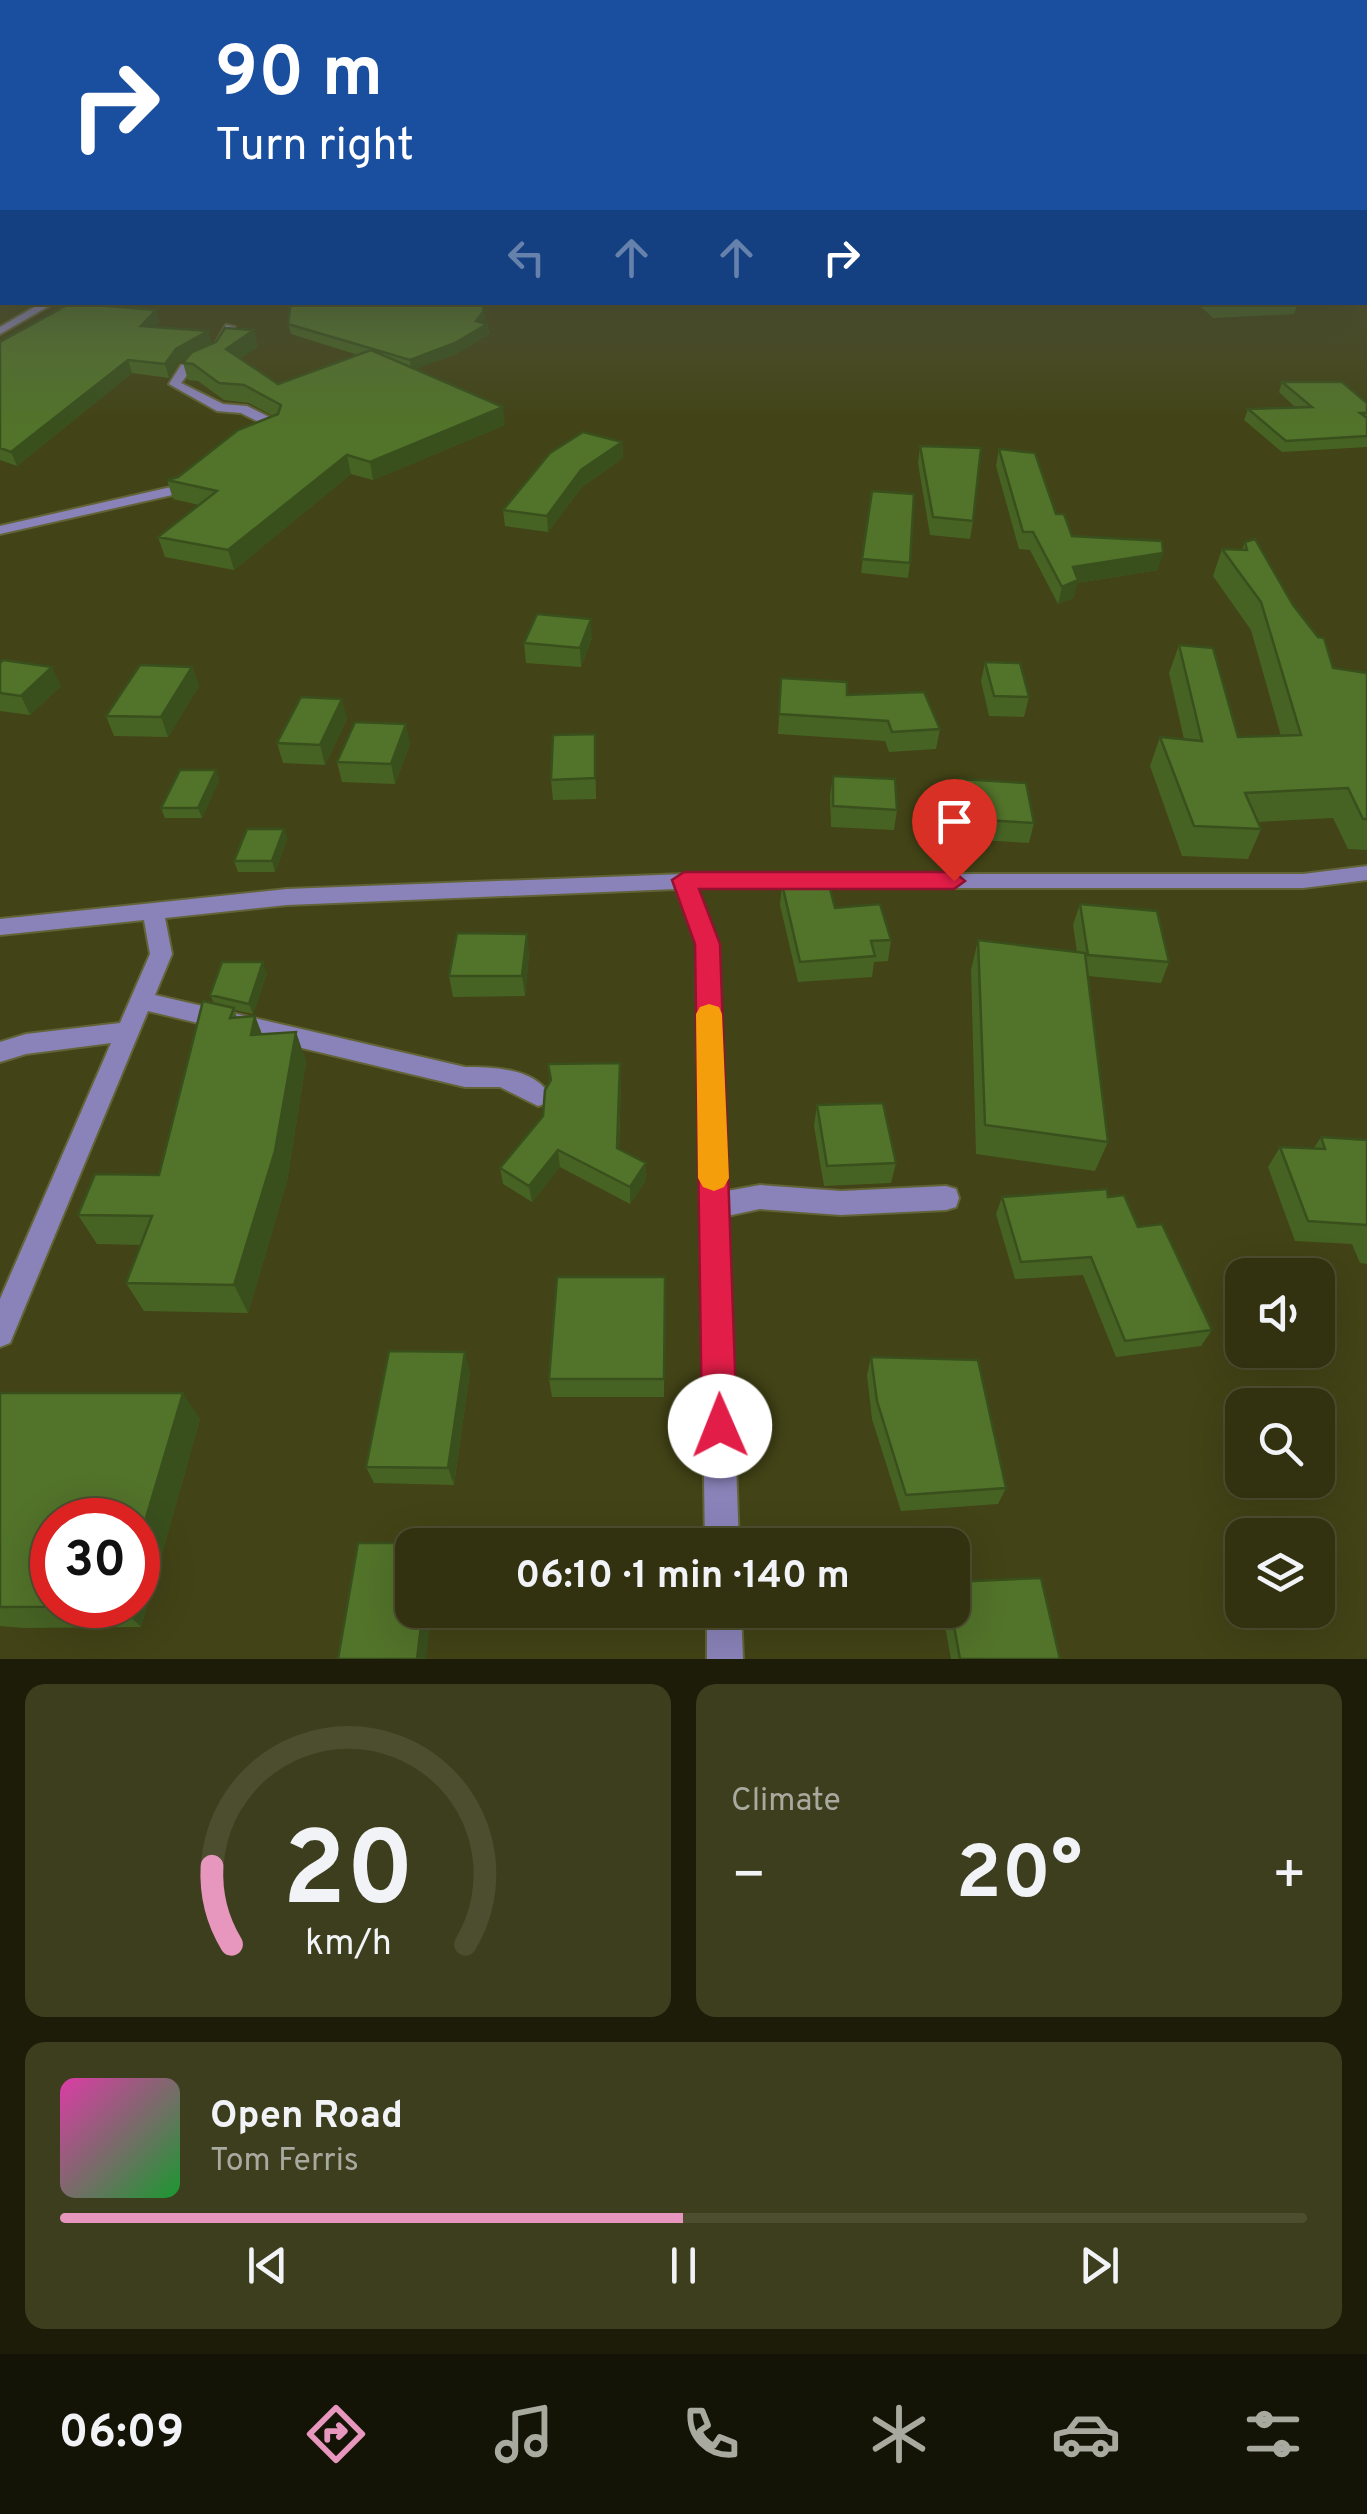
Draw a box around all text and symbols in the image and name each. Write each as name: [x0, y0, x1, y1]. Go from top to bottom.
text: 90 m: [215, 32, 383, 121]
icon: right: [50, 40, 180, 170]
text: Turn right: [215, 119, 414, 176]
icon: left: [499, 230, 554, 285]
icon: ahead: [604, 230, 659, 285]
icon: ahead: [709, 230, 764, 285]
icon: right: [814, 230, 869, 285]
pin: [912, 779, 997, 882]
icon: arrive: [927, 794, 982, 849]
map controls: [1225, 1258, 1335, 1628]
button: sound: [1225, 1258, 1335, 1368]
position arrow: [668, 1374, 772, 1478]
button: search: [1225, 1388, 1335, 1498]
speed limit sign: 30: [30, 1498, 160, 1628]
button: layers: [1225, 1518, 1335, 1628]
text: 06:10 · 1 min · 140 m: [515, 1553, 850, 1602]
text: Climate: [731, 1782, 841, 1822]
text: 20: [282, 1810, 414, 1942]
text: 20°: [956, 1830, 1082, 1925]
text: −: [731, 1843, 766, 1913]
text: +: [1272, 1843, 1307, 1913]
text: km/h: [305, 1922, 391, 1968]
text: Open Road: [210, 2093, 403, 2142]
text: Tom Ferris: [210, 2142, 359, 2182]
icon: previous: [240, 2238, 295, 2293]
icon: pause: [656, 2238, 711, 2293]
icon: next: [1072, 2238, 1127, 2293]
icon: directions: [301, 2399, 371, 2469]
icon: music: [489, 2399, 559, 2469]
icon: phone: [676, 2399, 746, 2469]
icon: climate: [864, 2399, 934, 2469]
icon: car: [1051, 2399, 1121, 2469]
icon: filters: [1238, 2399, 1308, 2469]
text: 06:09: [59, 2406, 184, 2463]

